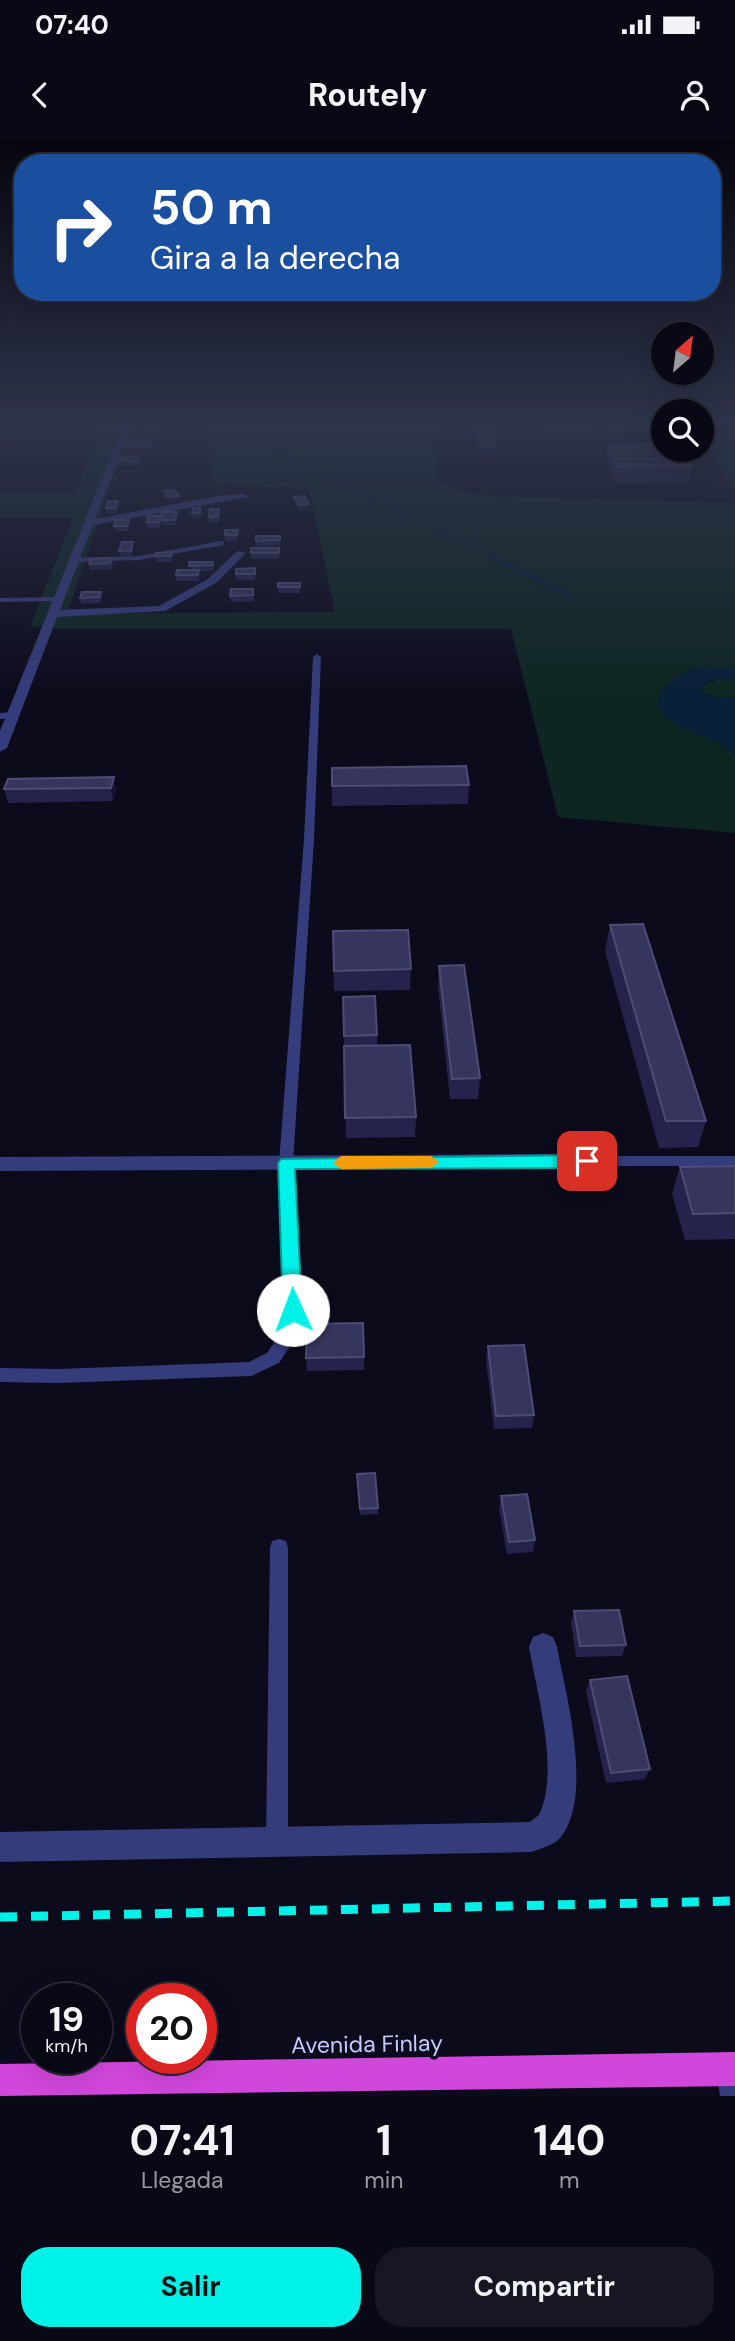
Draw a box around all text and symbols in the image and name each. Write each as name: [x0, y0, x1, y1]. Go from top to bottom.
text: 07:40: [35, 8, 109, 42]
text: Routely: [308, 74, 427, 116]
icon: back: [21, 76, 59, 114]
icon: person: [676, 76, 714, 114]
text: 50 m: [150, 175, 273, 239]
icon: right: [35, 182, 126, 273]
text: Gira a la derecha: [150, 237, 400, 279]
north arrow: [651, 322, 714, 385]
map controls: [651, 322, 714, 462]
button: search: [651, 399, 714, 462]
pin: [557, 1131, 617, 1191]
icon: arrive: [568, 1142, 606, 1180]
position arrow: [256, 1273, 330, 1347]
speed limit sign: 20: [126, 1983, 217, 2074]
text: 19: [49, 1996, 84, 2042]
street label: Avenida Finlay: [291, 2028, 443, 2060]
text: km/h: [45, 2034, 88, 2058]
text: 07:41: [130, 2113, 235, 2168]
text: 1: [376, 2113, 392, 2168]
text: 140: [533, 2113, 605, 2168]
text: Llegada: [141, 2165, 223, 2195]
text: min: [364, 2165, 404, 2195]
text: m: [559, 2165, 580, 2195]
button: Salir: [21, 2247, 361, 2327]
button: Compartir: [375, 2247, 714, 2327]

